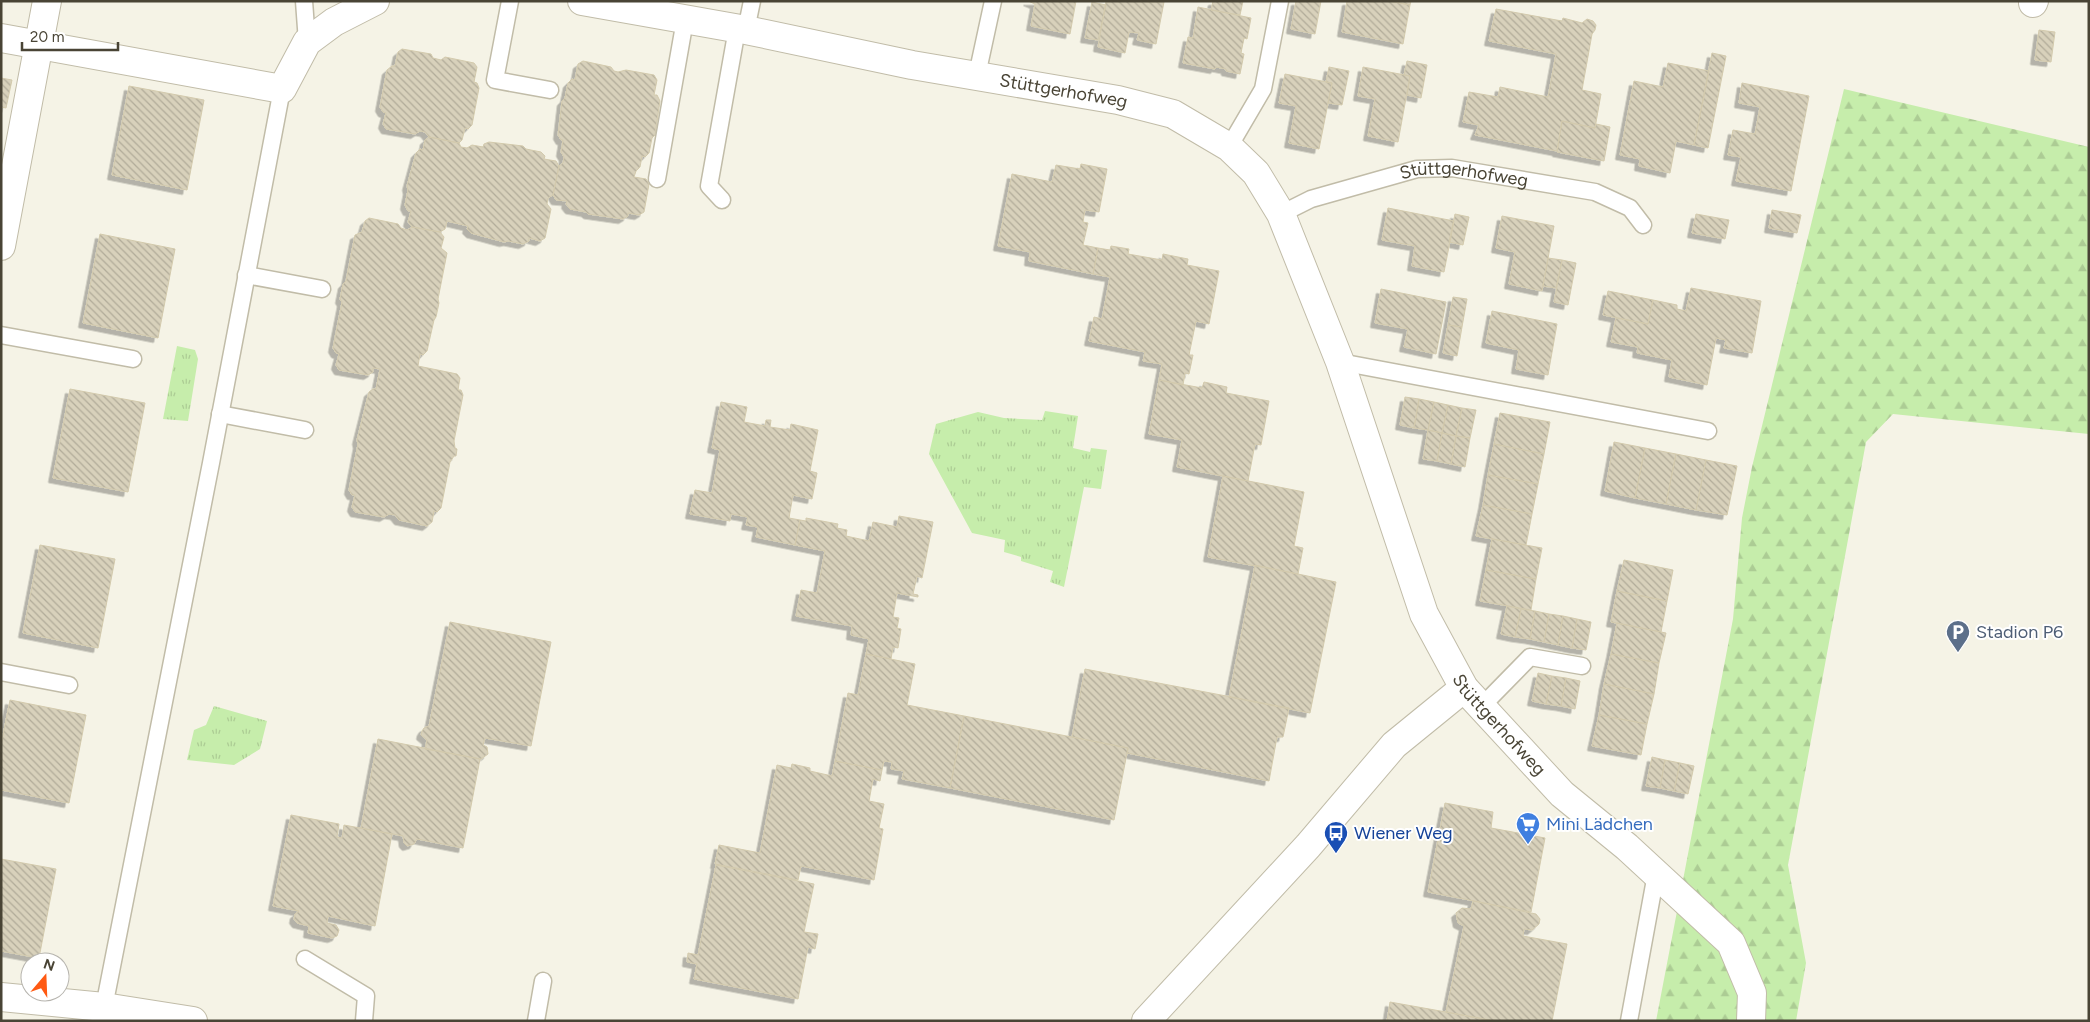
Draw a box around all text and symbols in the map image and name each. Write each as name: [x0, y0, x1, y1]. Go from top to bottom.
scale bar: [22, 20, 119, 52]
text: 20 m: [30, 28, 64, 46]
street label: Stüttgerhofweg: [998, 69, 1130, 113]
street label: Stüttgerhofweg: [1397, 157, 1530, 192]
parking icon: Stadion P6: [1945, 619, 1971, 653]
place label: Stadion P6: [1976, 621, 2063, 643]
street label: Stüttgerhofweg: [1448, 670, 1550, 780]
supermarket icon: Mini Lädchen: [1515, 811, 1541, 845]
place label: Mini Lädchen: [1546, 813, 1653, 835]
bus stop icon: Wiener Weg: [1323, 820, 1349, 854]
place label: Wiener Weg: [1354, 822, 1453, 844]
north arrow: [20, 952, 70, 1002]
text: N: [41, 955, 57, 975]

